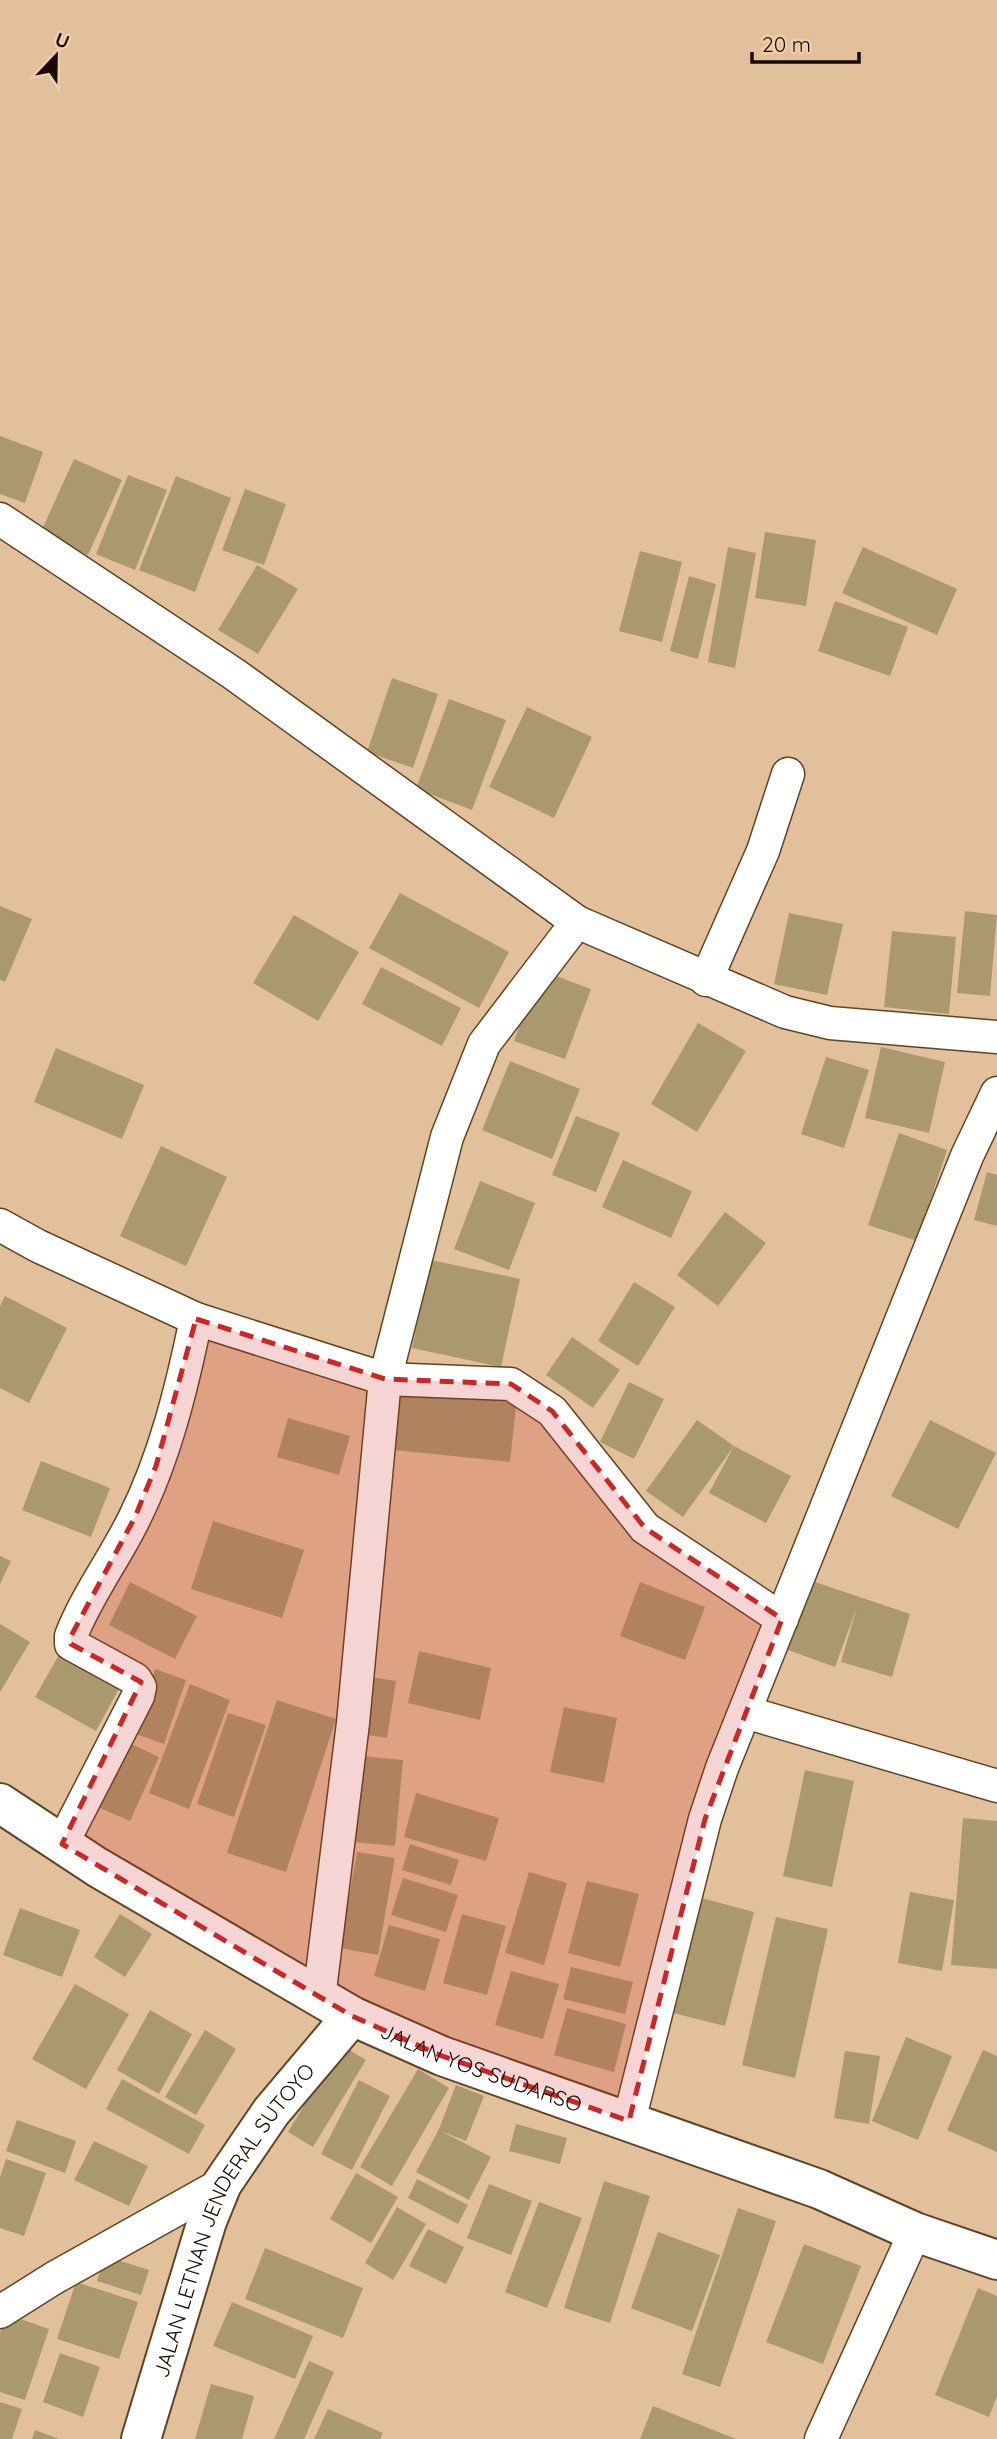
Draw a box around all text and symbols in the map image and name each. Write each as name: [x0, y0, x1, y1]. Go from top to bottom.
north arrow: [21, 21, 91, 91]
scale bar: [752, 21, 859, 65]
text: U: [52, 27, 73, 54]
text: 20 m: [762, 31, 811, 57]
street label: JALAN YOS SUDARSO: [377, 2017, 586, 2117]
street label: JALAN LETNAN JENDERAL SUTOYO: [147, 2058, 320, 2380]

